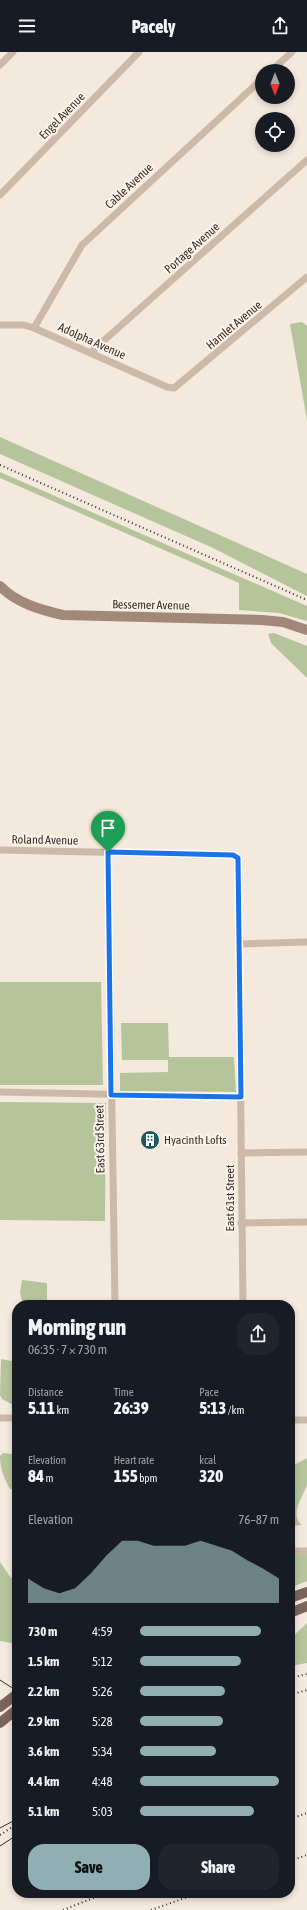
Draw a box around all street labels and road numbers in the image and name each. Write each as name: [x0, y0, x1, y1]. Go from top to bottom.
street label: Engel Avenue: [36, 90, 88, 142]
street label: Cable Avenue: [102, 160, 156, 212]
street label: Portage Avenue: [162, 220, 222, 276]
street label: Hamlet Avenue: [203, 298, 265, 352]
street label: Adolpha Avenue: [56, 320, 128, 362]
street label: Bessemer Avenue: [112, 597, 190, 613]
street label: Roland Avenue: [11, 832, 79, 848]
street label: East 63rd Street: [92, 1104, 108, 1173]
street label: East 61st Street: [223, 1164, 237, 1231]

